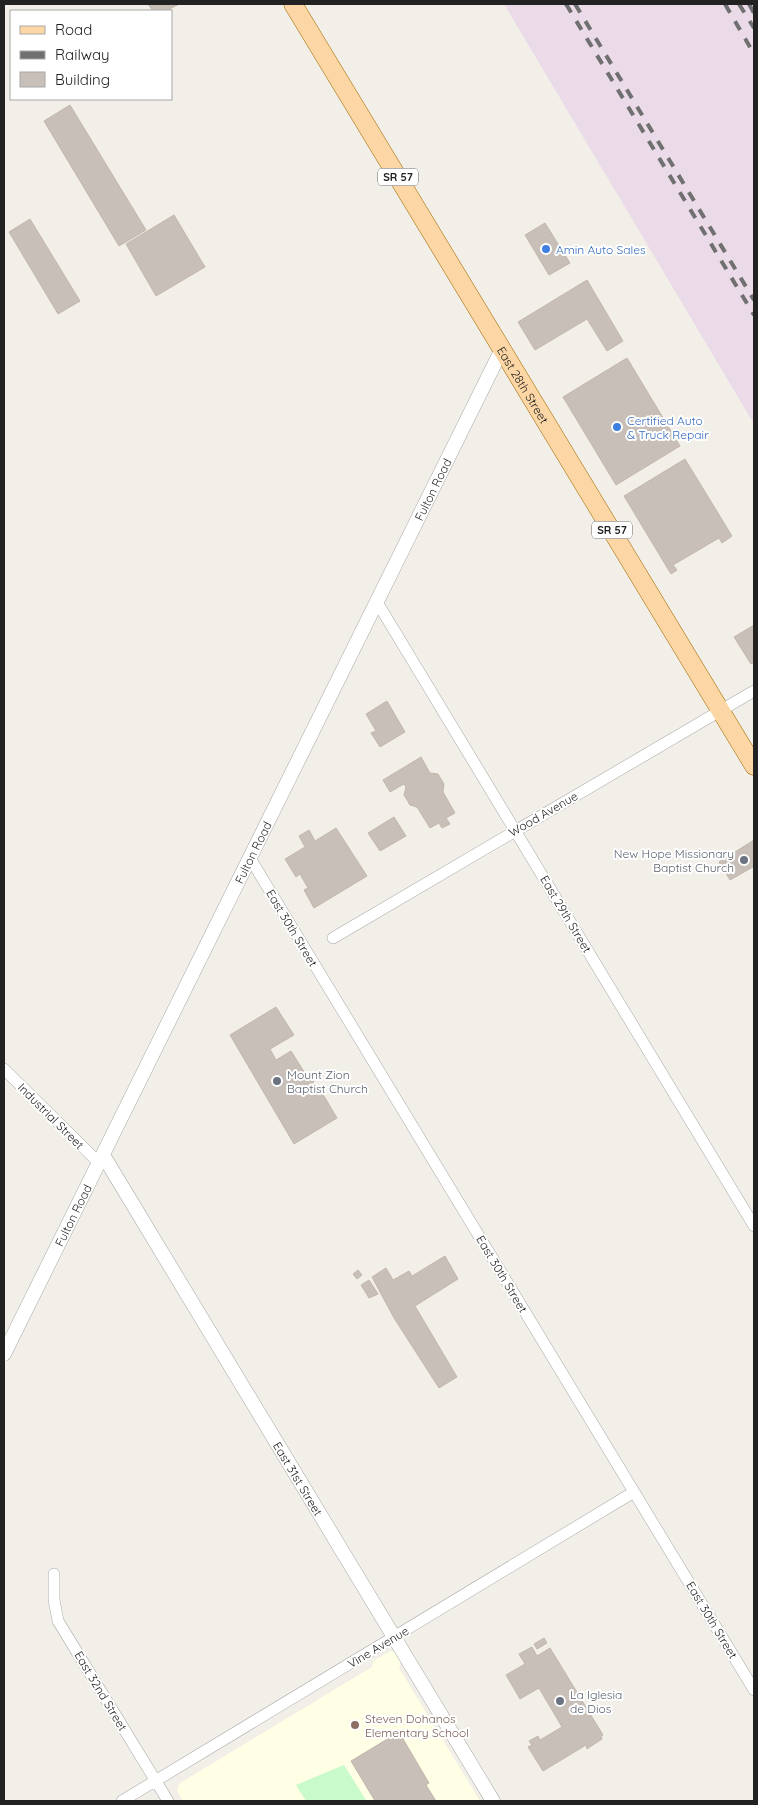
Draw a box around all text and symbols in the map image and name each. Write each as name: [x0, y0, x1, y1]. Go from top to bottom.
legend: [10, 10, 172, 100]
text: Road: [55, 20, 92, 39]
text: Railway: [55, 45, 110, 64]
text: Building: [55, 70, 110, 89]
road number: SR 57: [378, 168, 418, 186]
place label: Amin Auto Sales: [556, 242, 646, 257]
marker: Amin Auto Sales: [540, 243, 552, 255]
street label: East 28th Street: [494, 344, 552, 426]
place label: Certified Auto & Truck Repair: [627, 413, 709, 442]
marker: Certified Auto & Truck Repair: [611, 421, 623, 433]
street label: Fulton Road: [411, 456, 454, 523]
road number: SR 57: [592, 522, 632, 538]
street label: Wood Avenue: [506, 788, 580, 840]
street label: Fulton Road: [231, 819, 274, 886]
place label: New Hope Missionary Baptist Church: [614, 846, 734, 875]
marker: New Hope Missionary Baptist Church: [738, 854, 750, 866]
street label: East 29th Street: [537, 873, 595, 955]
street label: East 30th Street: [263, 887, 321, 969]
place label: Mount Zion Baptist Church: [287, 1067, 368, 1096]
marker: Mount Zion Baptist Church: [271, 1075, 283, 1087]
street label: Industrial Street: [15, 1080, 87, 1152]
street label: Fulton Road: [51, 1182, 95, 1249]
street label: East 30th Street: [473, 1233, 531, 1315]
street label: East 31st Street: [270, 1439, 326, 1518]
street label: East 30th Street: [683, 1579, 741, 1661]
street label: Vine Avenue: [345, 1623, 411, 1671]
street label: East 32nd Street: [71, 1648, 131, 1734]
place label: La Iglesia de Dios: [570, 1687, 622, 1716]
marker: La Iglesia de Dios: [554, 1695, 566, 1707]
place label: Steven Dohanos Elementary School: [365, 1711, 469, 1740]
marker: Steven Dohanos Elementary School: [349, 1719, 361, 1731]

